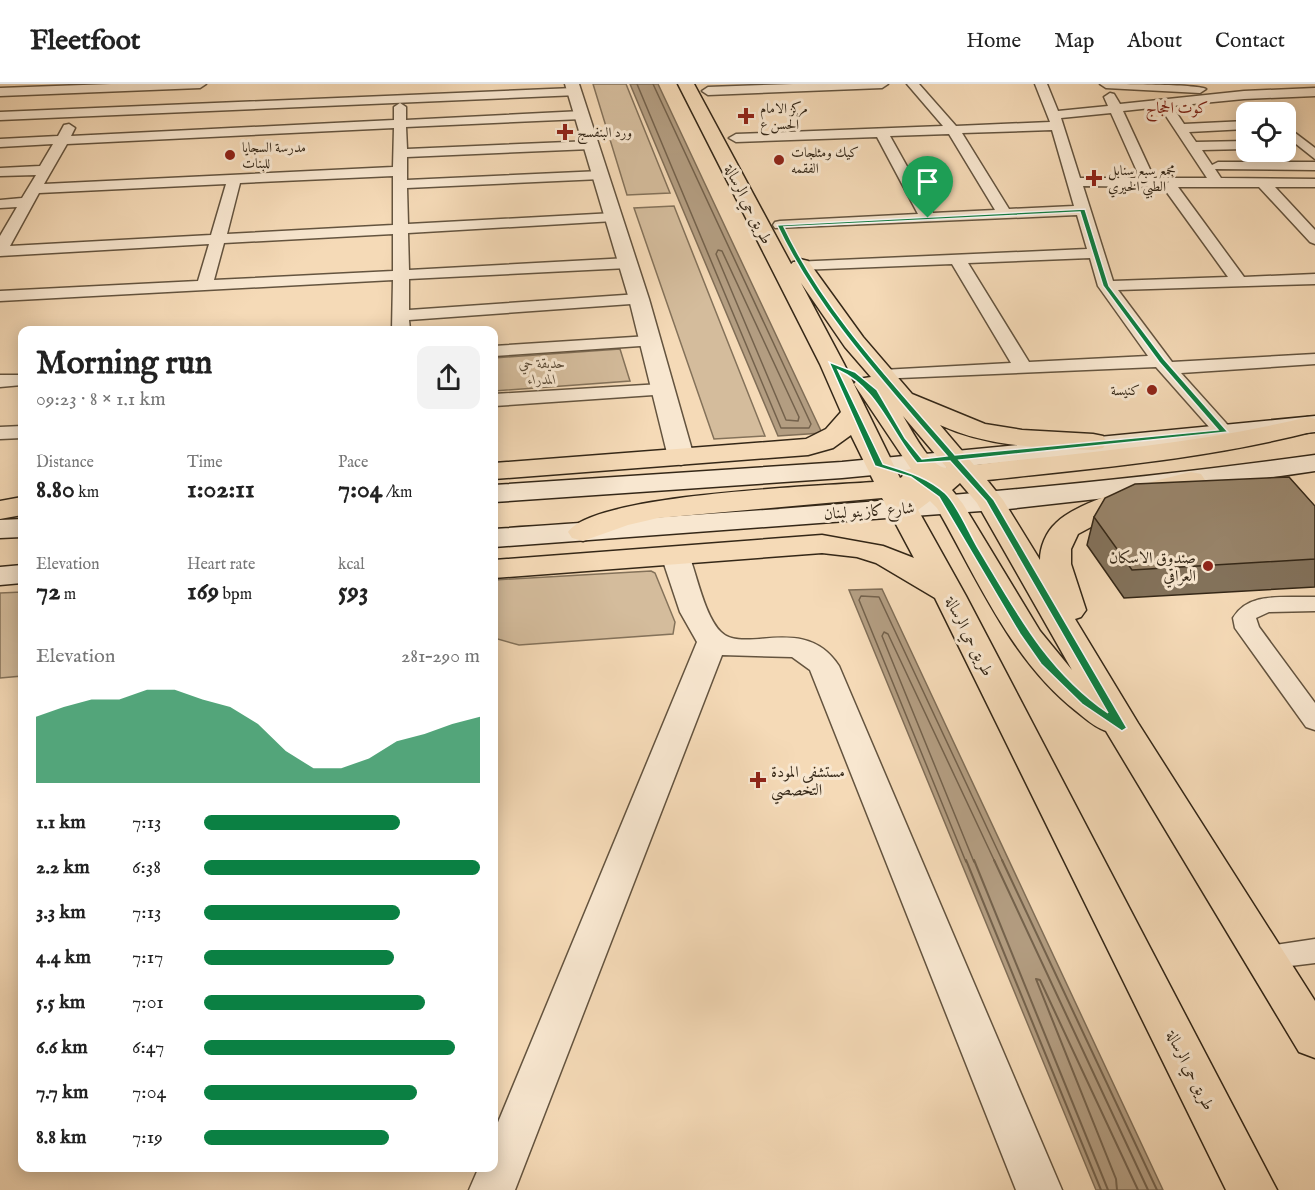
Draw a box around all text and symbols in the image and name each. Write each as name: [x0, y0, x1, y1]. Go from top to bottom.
text: Fleetfoot: [30, 24, 140, 59]
text: Home: [966, 28, 1021, 55]
text: Map: [1054, 28, 1094, 55]
text: About: [1127, 28, 1182, 55]
text: Contact: [1215, 28, 1285, 55]
district label: كوت الحجاج: [1146, 99, 1208, 122]
place label: مركز الامام الحسن ع: [760, 100, 808, 136]
map controls: [1236, 102, 1296, 162]
button: locate: [1236, 102, 1296, 162]
marker: مركز الامام الحسن ع: [737, 107, 755, 125]
place label: ورد البنفسج: [577, 124, 632, 145]
marker: ورد البنفسج: [558, 125, 572, 139]
place label: مدرسة السجايا للبنات: [242, 139, 306, 173]
place label: كيك ومثلجات الفقمه: [791, 144, 859, 178]
marker: مدرسة السجايا للبنات: [223, 148, 237, 162]
marker: كيك ومثلجات الفقمه: [772, 153, 786, 167]
pin: [902, 156, 953, 218]
street label: طريق حي الرسالة: [717, 161, 776, 249]
place label: مجمع سبع سنابل الطبي الخيري: [1108, 162, 1176, 199]
icon: arrive: [911, 165, 944, 198]
marker: مجمع سبع سنابل الطبي الخيري: [1085, 169, 1103, 187]
text: Morning run: [36, 343, 212, 385]
button: share: [417, 346, 480, 409]
park label: حديقة حي المدراء: [519, 355, 565, 389]
place label: كنيسة: [1111, 382, 1140, 400]
marker: كنيسة: [1145, 383, 1159, 397]
text: 09:23 · 8 × 1.1 km: [36, 387, 166, 412]
text: Distance: [36, 453, 94, 473]
text: Time: [187, 453, 223, 473]
text: Pace: [338, 453, 368, 473]
text: 8.80: [36, 473, 75, 506]
text: 1:02:11: [187, 473, 255, 506]
text: 7:04: [338, 473, 383, 506]
text: km: [75, 483, 99, 503]
text: /km: [383, 483, 412, 503]
street label: شارع كازينو لبنان: [823, 499, 915, 527]
place label: صندوق الاسكان العراقي: [1109, 549, 1196, 588]
text: Elevation: [36, 555, 99, 575]
text: Heart rate: [187, 555, 255, 575]
text: kcal: [338, 555, 365, 575]
marker: صندوق الاسكان العراقي: [1201, 559, 1215, 573]
text: 72: [36, 575, 60, 608]
text: 169: [187, 575, 219, 608]
text: 593: [338, 575, 368, 608]
text: m: [60, 585, 76, 605]
text: bpm: [219, 585, 252, 605]
street label: طريق حي الرسالة: [938, 593, 997, 681]
text: Elevation: [36, 644, 115, 669]
text: 281–290 m: [401, 644, 480, 669]
place label: مستشفى المودة التخصصي: [771, 763, 845, 805]
marker: مستشفى المودة التخصصي: [749, 771, 767, 789]
text: 1.1 km: [36, 810, 86, 835]
text: 7:13: [132, 810, 162, 835]
text: 2.2 km: [36, 855, 90, 880]
text: 6:38: [132, 855, 161, 880]
text: 3.3 km: [36, 900, 86, 925]
text: 7:13: [132, 900, 162, 925]
text: 4.4 km: [36, 945, 91, 970]
text: 7:17: [132, 945, 163, 970]
text: 5.5 km: [36, 990, 85, 1015]
text: 7:01: [132, 990, 164, 1015]
street label: طريق حي الرسالة: [1159, 1027, 1218, 1115]
text: 6.6 km: [36, 1035, 88, 1060]
text: 6:47: [132, 1035, 164, 1060]
text: 7.7 km: [36, 1080, 88, 1105]
text: 7:04: [132, 1080, 166, 1105]
text: 8.8 km: [36, 1125, 87, 1150]
text: 7:19: [132, 1125, 163, 1150]

